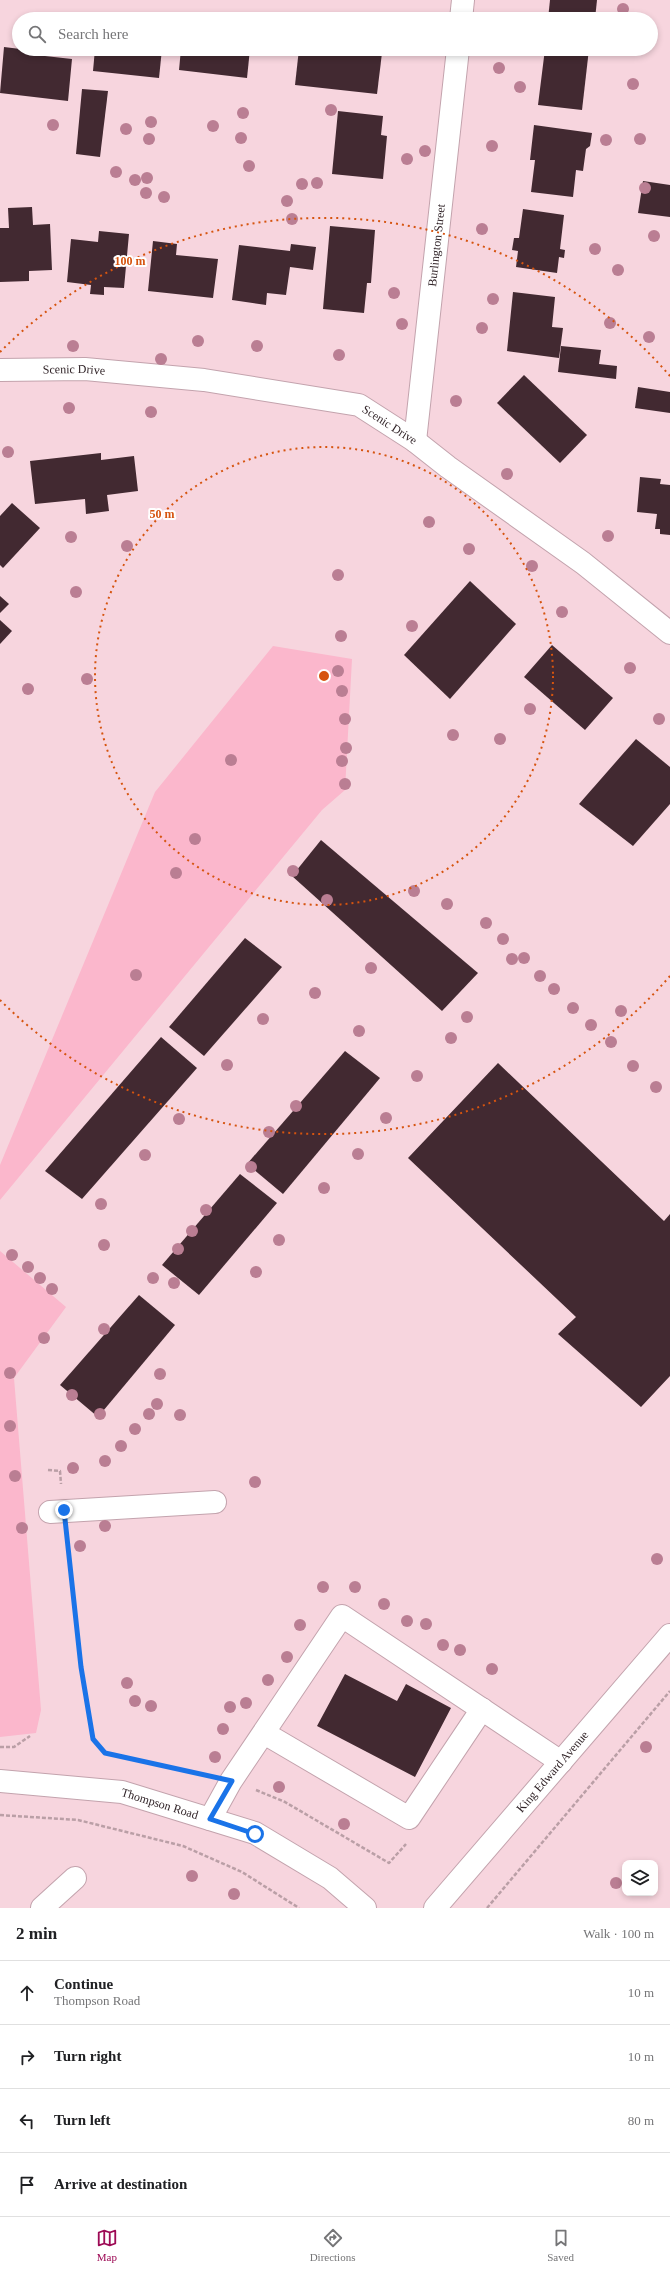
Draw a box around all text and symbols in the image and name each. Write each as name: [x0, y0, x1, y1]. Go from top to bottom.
search box: [12, 12, 658, 56]
icon: search: [26, 23, 48, 45]
text: Search here: [58, 26, 128, 42]
street label: Burlington Street: [425, 202, 448, 287]
text: 100 m: [115, 254, 146, 268]
street label: Scenic Drive: [43, 362, 106, 378]
street label: Scenic Drive: [360, 402, 420, 447]
text: 50 m: [150, 507, 175, 521]
centre of rings: [317, 669, 331, 683]
route end: [55, 1501, 73, 1519]
street label: King Edward Avenue: [513, 1728, 591, 1815]
street label: Thompson Road: [120, 1785, 200, 1822]
route start: [246, 1825, 264, 1843]
map controls: [622, 1860, 658, 1896]
button: layers: [622, 1860, 658, 1896]
text: 2 min: [16, 1924, 57, 1943]
text: Walk · 100 m: [583, 1926, 654, 1941]
text: Continue: [54, 1976, 113, 1992]
icon: ahead: [16, 1982, 38, 2004]
text: 10 m: [628, 1985, 654, 2000]
text: Thompson Road: [54, 1993, 140, 2008]
icon: right: [16, 2046, 38, 2068]
text: Turn right: [54, 2048, 121, 2064]
text: 10 m: [628, 2049, 654, 2064]
icon: left: [16, 2110, 38, 2132]
text: Turn left: [54, 2112, 111, 2128]
text: 80 m: [628, 2113, 654, 2128]
icon: arrive: [16, 2174, 38, 2196]
text: Arrive at destination: [54, 2176, 187, 2192]
tab: Map: [96, 2227, 118, 2263]
tab: Directions: [310, 2227, 355, 2263]
tab: Saved: [547, 2227, 574, 2263]

